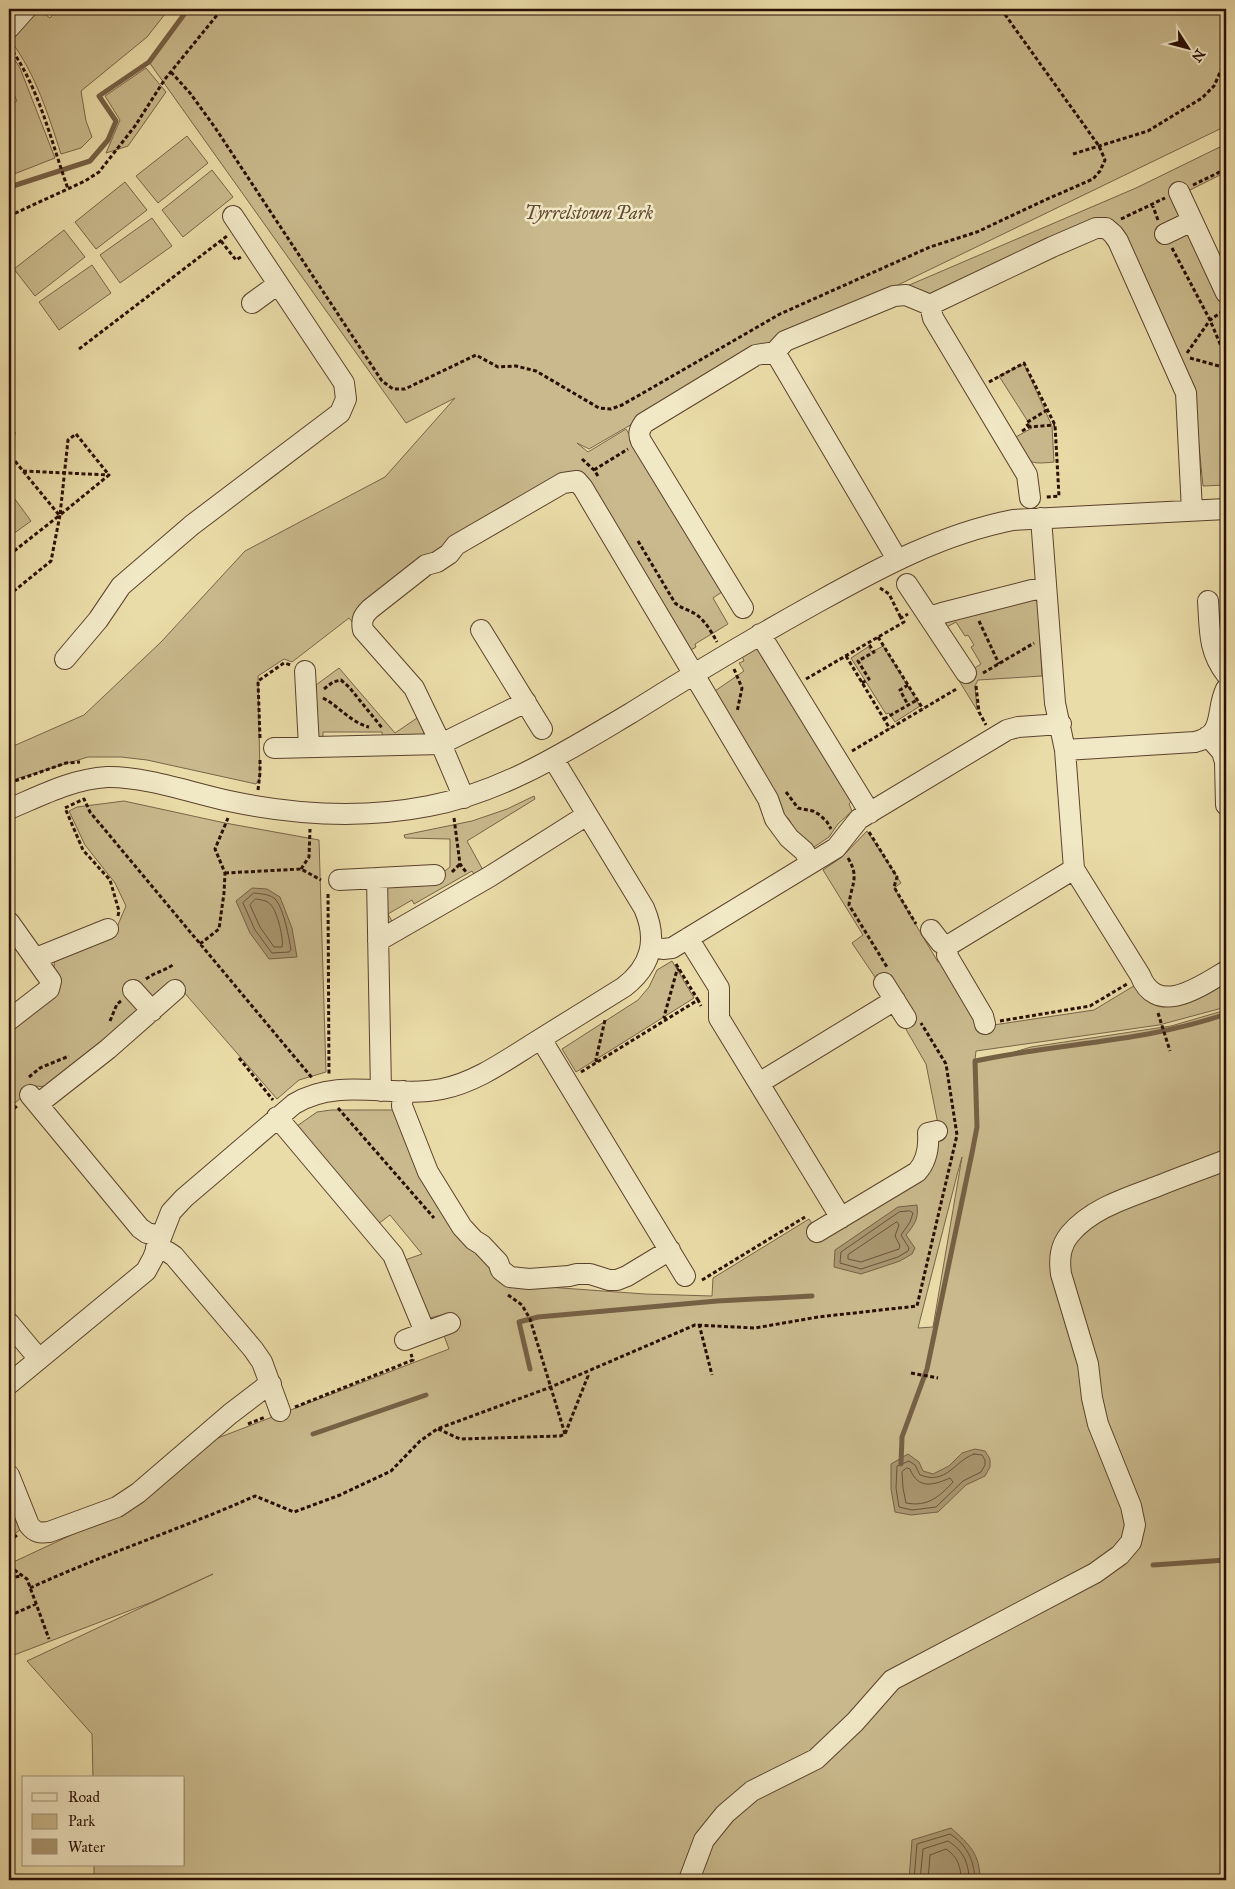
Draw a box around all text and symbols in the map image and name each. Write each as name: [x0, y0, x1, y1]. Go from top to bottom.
north arrow: [1162, 22, 1212, 72]
text: N: [1188, 46, 1208, 65]
park label: Tyrrelstown Park: [525, 202, 653, 224]
legend: [22, 1776, 185, 1866]
text: Road: [68, 1788, 100, 1806]
text: Park: [68, 1812, 95, 1830]
text: Water: [68, 1838, 105, 1856]

